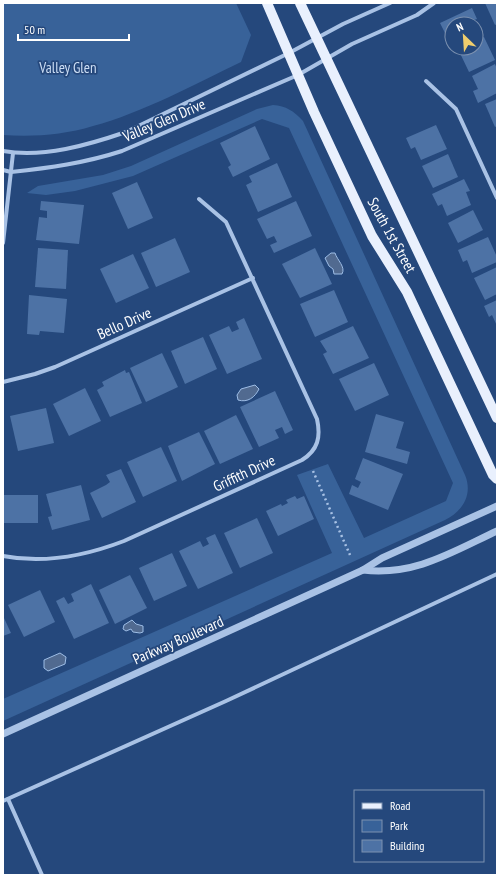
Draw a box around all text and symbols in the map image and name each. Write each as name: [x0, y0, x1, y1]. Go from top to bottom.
scale bar: [18, 16, 129, 42]
north arrow: [444, 16, 484, 56]
text: N: [454, 19, 465, 35]
text: 50 m: [24, 22, 45, 37]
park label: Valley Glen: [38, 58, 97, 77]
street label: Valley Glen Drive: [119, 94, 208, 146]
street label: South 1st Street: [363, 194, 421, 276]
street label: Bello Drive: [94, 303, 154, 343]
street label: Griffith Drive: [210, 450, 278, 496]
street label: Parkway Boulevard: [130, 612, 226, 668]
legend: [354, 790, 484, 862]
text: Road: [390, 798, 410, 813]
text: Park: [390, 818, 408, 833]
text: Building: [390, 838, 425, 853]

